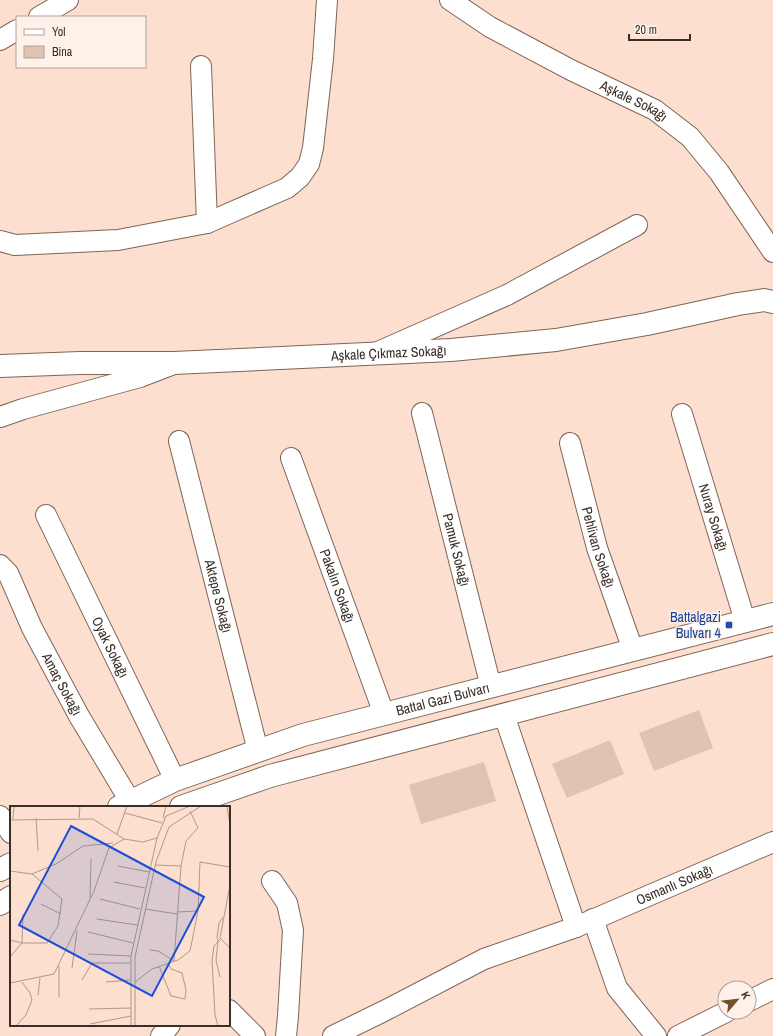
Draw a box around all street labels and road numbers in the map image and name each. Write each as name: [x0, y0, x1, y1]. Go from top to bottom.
street label: Aşkale Sokağı: [596, 76, 671, 126]
street label: Aşkale Çıkmaz Sokağı: [330, 341, 447, 365]
street label: Nuray Sokağı: [695, 481, 732, 553]
street label: Pehlivan Sokağı: [578, 505, 619, 590]
street label: Pamuk Sokağı: [439, 511, 474, 588]
street label: Pakalın Sokağı: [316, 546, 359, 625]
street label: Aktepe Sokağı: [200, 557, 236, 635]
street label: Oyak Sokağı: [88, 614, 133, 681]
street label: Amaç Sokağı: [37, 649, 86, 719]
street label: Battal Gazi Bulvarı: [394, 678, 491, 720]
street label: Osmanlı Sokağı: [633, 860, 715, 909]

